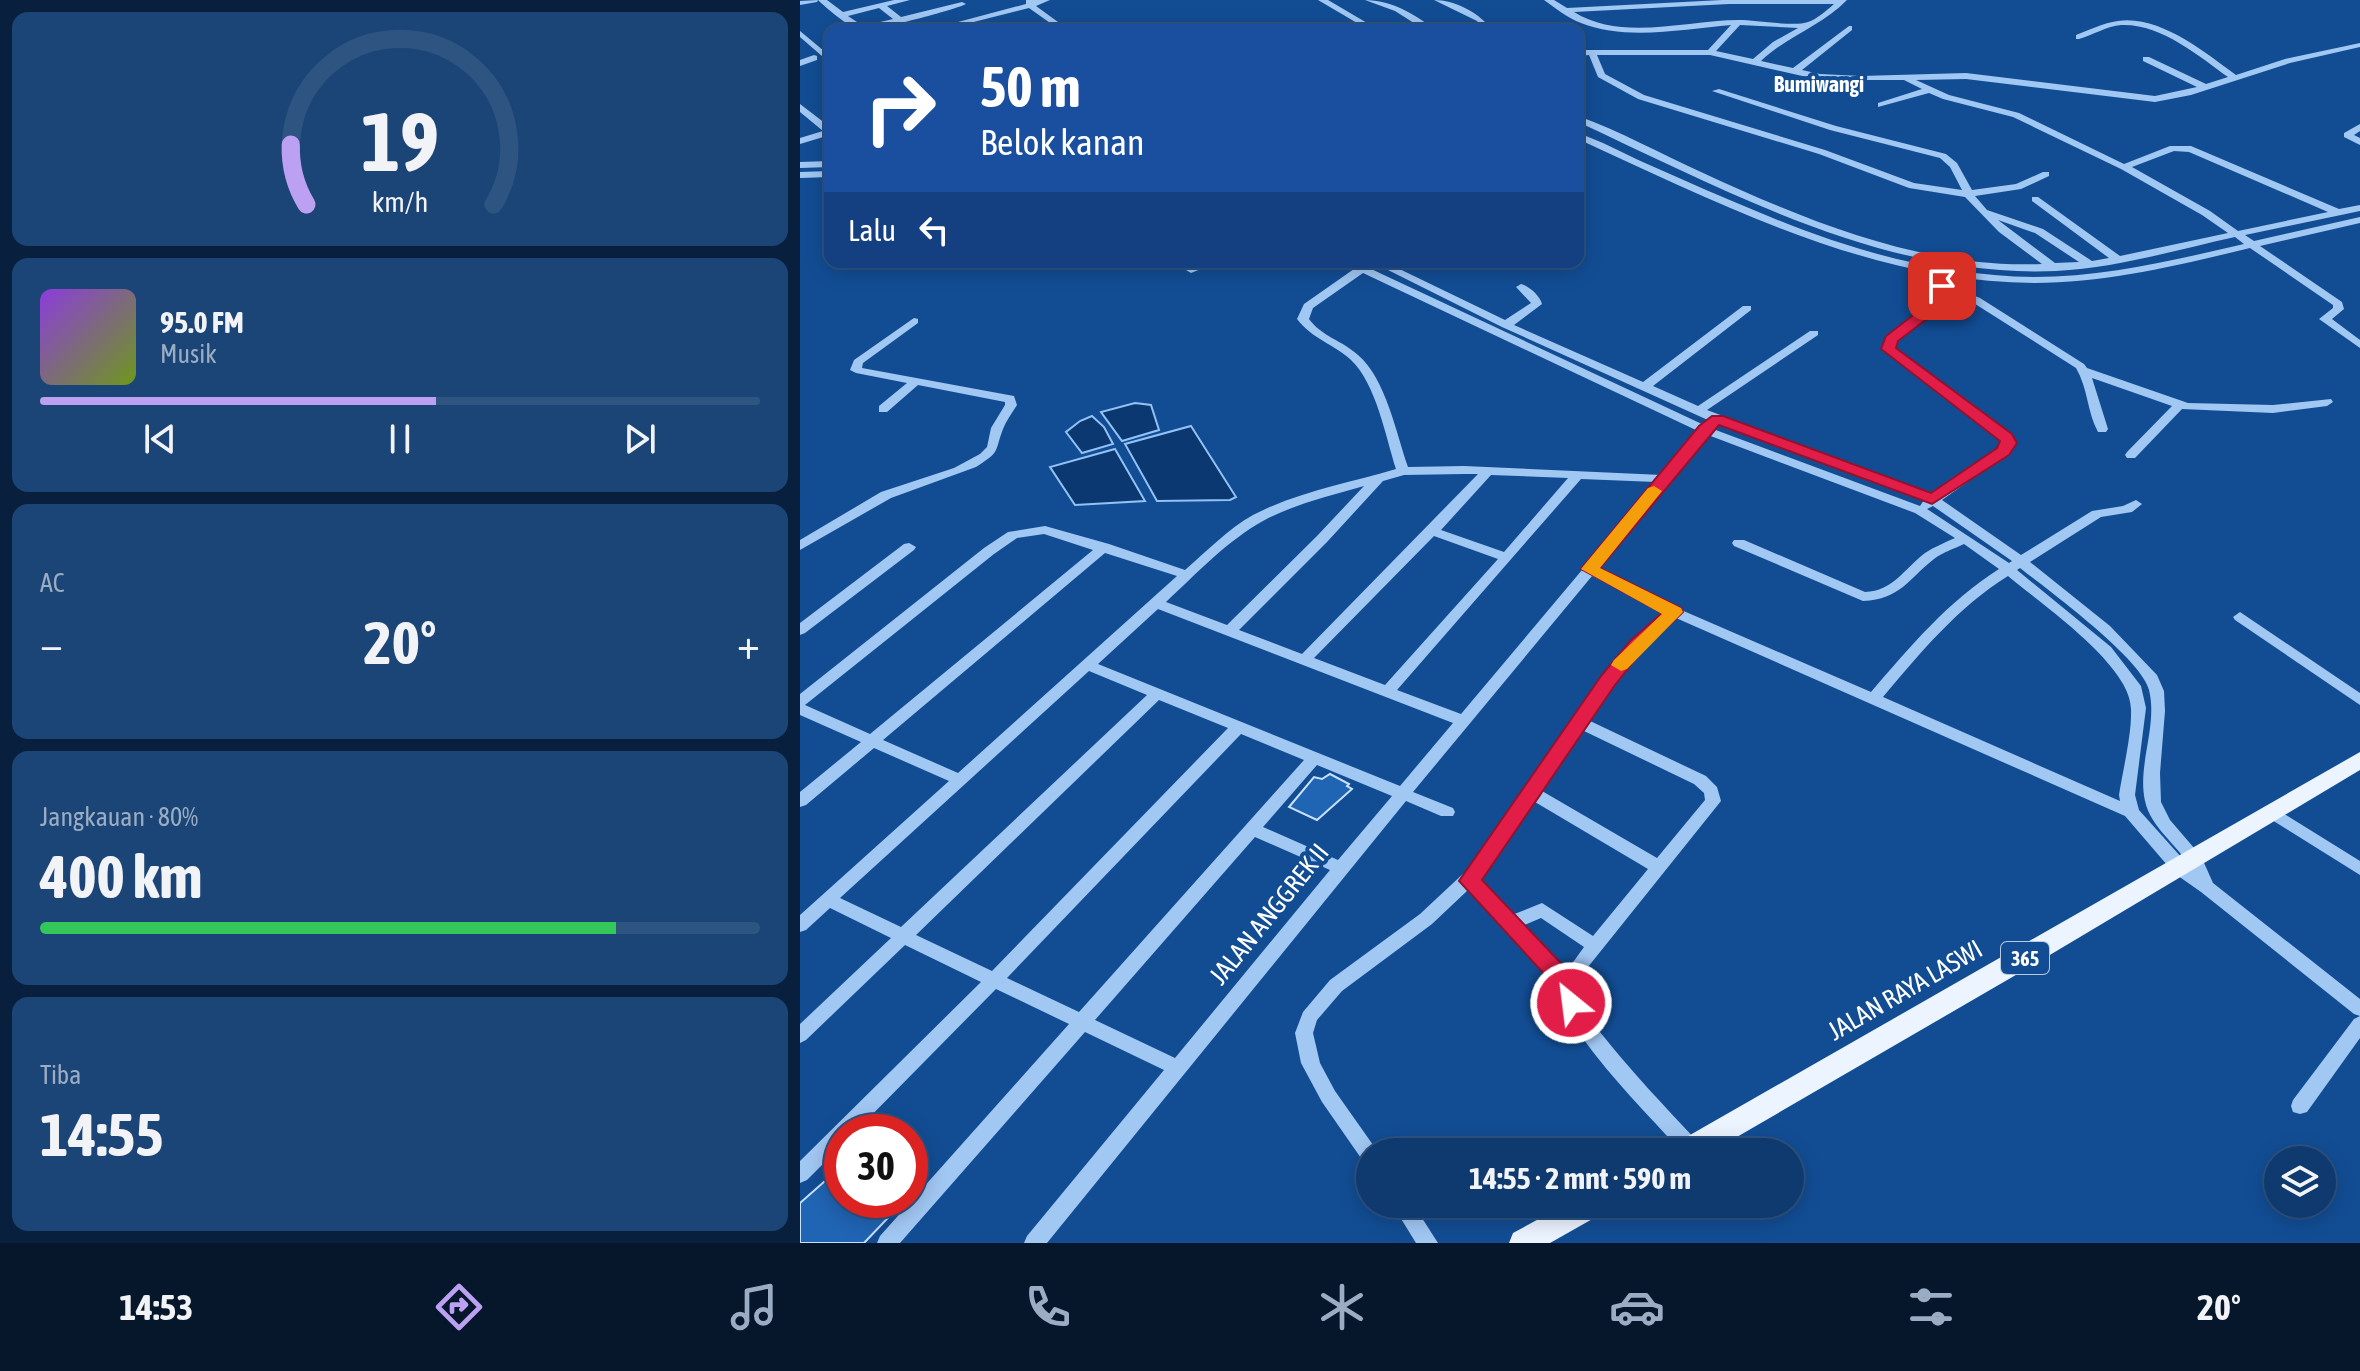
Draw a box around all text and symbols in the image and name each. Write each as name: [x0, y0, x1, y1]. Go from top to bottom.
text: 50 m: [980, 55, 1081, 119]
icon: right: [848, 56, 952, 160]
district label: Bumiwangi: [1774, 71, 1864, 97]
text: 19: [361, 93, 439, 189]
text: Belok kanan: [980, 121, 1145, 163]
text: km/h: [372, 185, 428, 218]
icon: left: [912, 208, 956, 252]
text: Lalu: [848, 213, 896, 247]
pin: [1908, 252, 1976, 320]
icon: arrive: [1920, 264, 1964, 308]
text: 95.0 FM: [160, 305, 244, 339]
text: Musik: [160, 339, 217, 369]
icon: previous: [138, 417, 182, 461]
icon: pause: [378, 417, 422, 461]
icon: next: [618, 417, 662, 461]
text: AC: [40, 568, 64, 598]
text: 20°: [364, 608, 436, 677]
text: −: [40, 618, 63, 668]
text: +: [737, 618, 760, 668]
text: Jangkauan · 80%: [40, 802, 198, 832]
street label: JALAN ANGGREK II: [1203, 838, 1335, 990]
text: 400 km: [40, 842, 202, 911]
street label: JALAN RAYA LASWI: [1823, 934, 1987, 1046]
road number: 365: [2001, 942, 2049, 974]
position arrow: [1529, 961, 1613, 1045]
text: Tiba: [40, 1060, 81, 1090]
text: 14:55: [40, 1100, 163, 1169]
speed limit sign: 30: [824, 1114, 928, 1218]
map controls: [2264, 1146, 2336, 1218]
button: layers: [2264, 1146, 2336, 1218]
text: 14:55 · 2 mnt · 590 m: [1469, 1161, 1691, 1195]
icon: directions: [431, 1279, 487, 1335]
icon: music: [726, 1279, 782, 1335]
icon: phone: [1020, 1279, 1076, 1335]
icon: climate: [1314, 1279, 1370, 1335]
icon: car: [1609, 1279, 1665, 1335]
icon: filters: [1903, 1279, 1959, 1335]
text: 14:53: [119, 1286, 193, 1328]
text: 20°: [2197, 1286, 2241, 1328]

